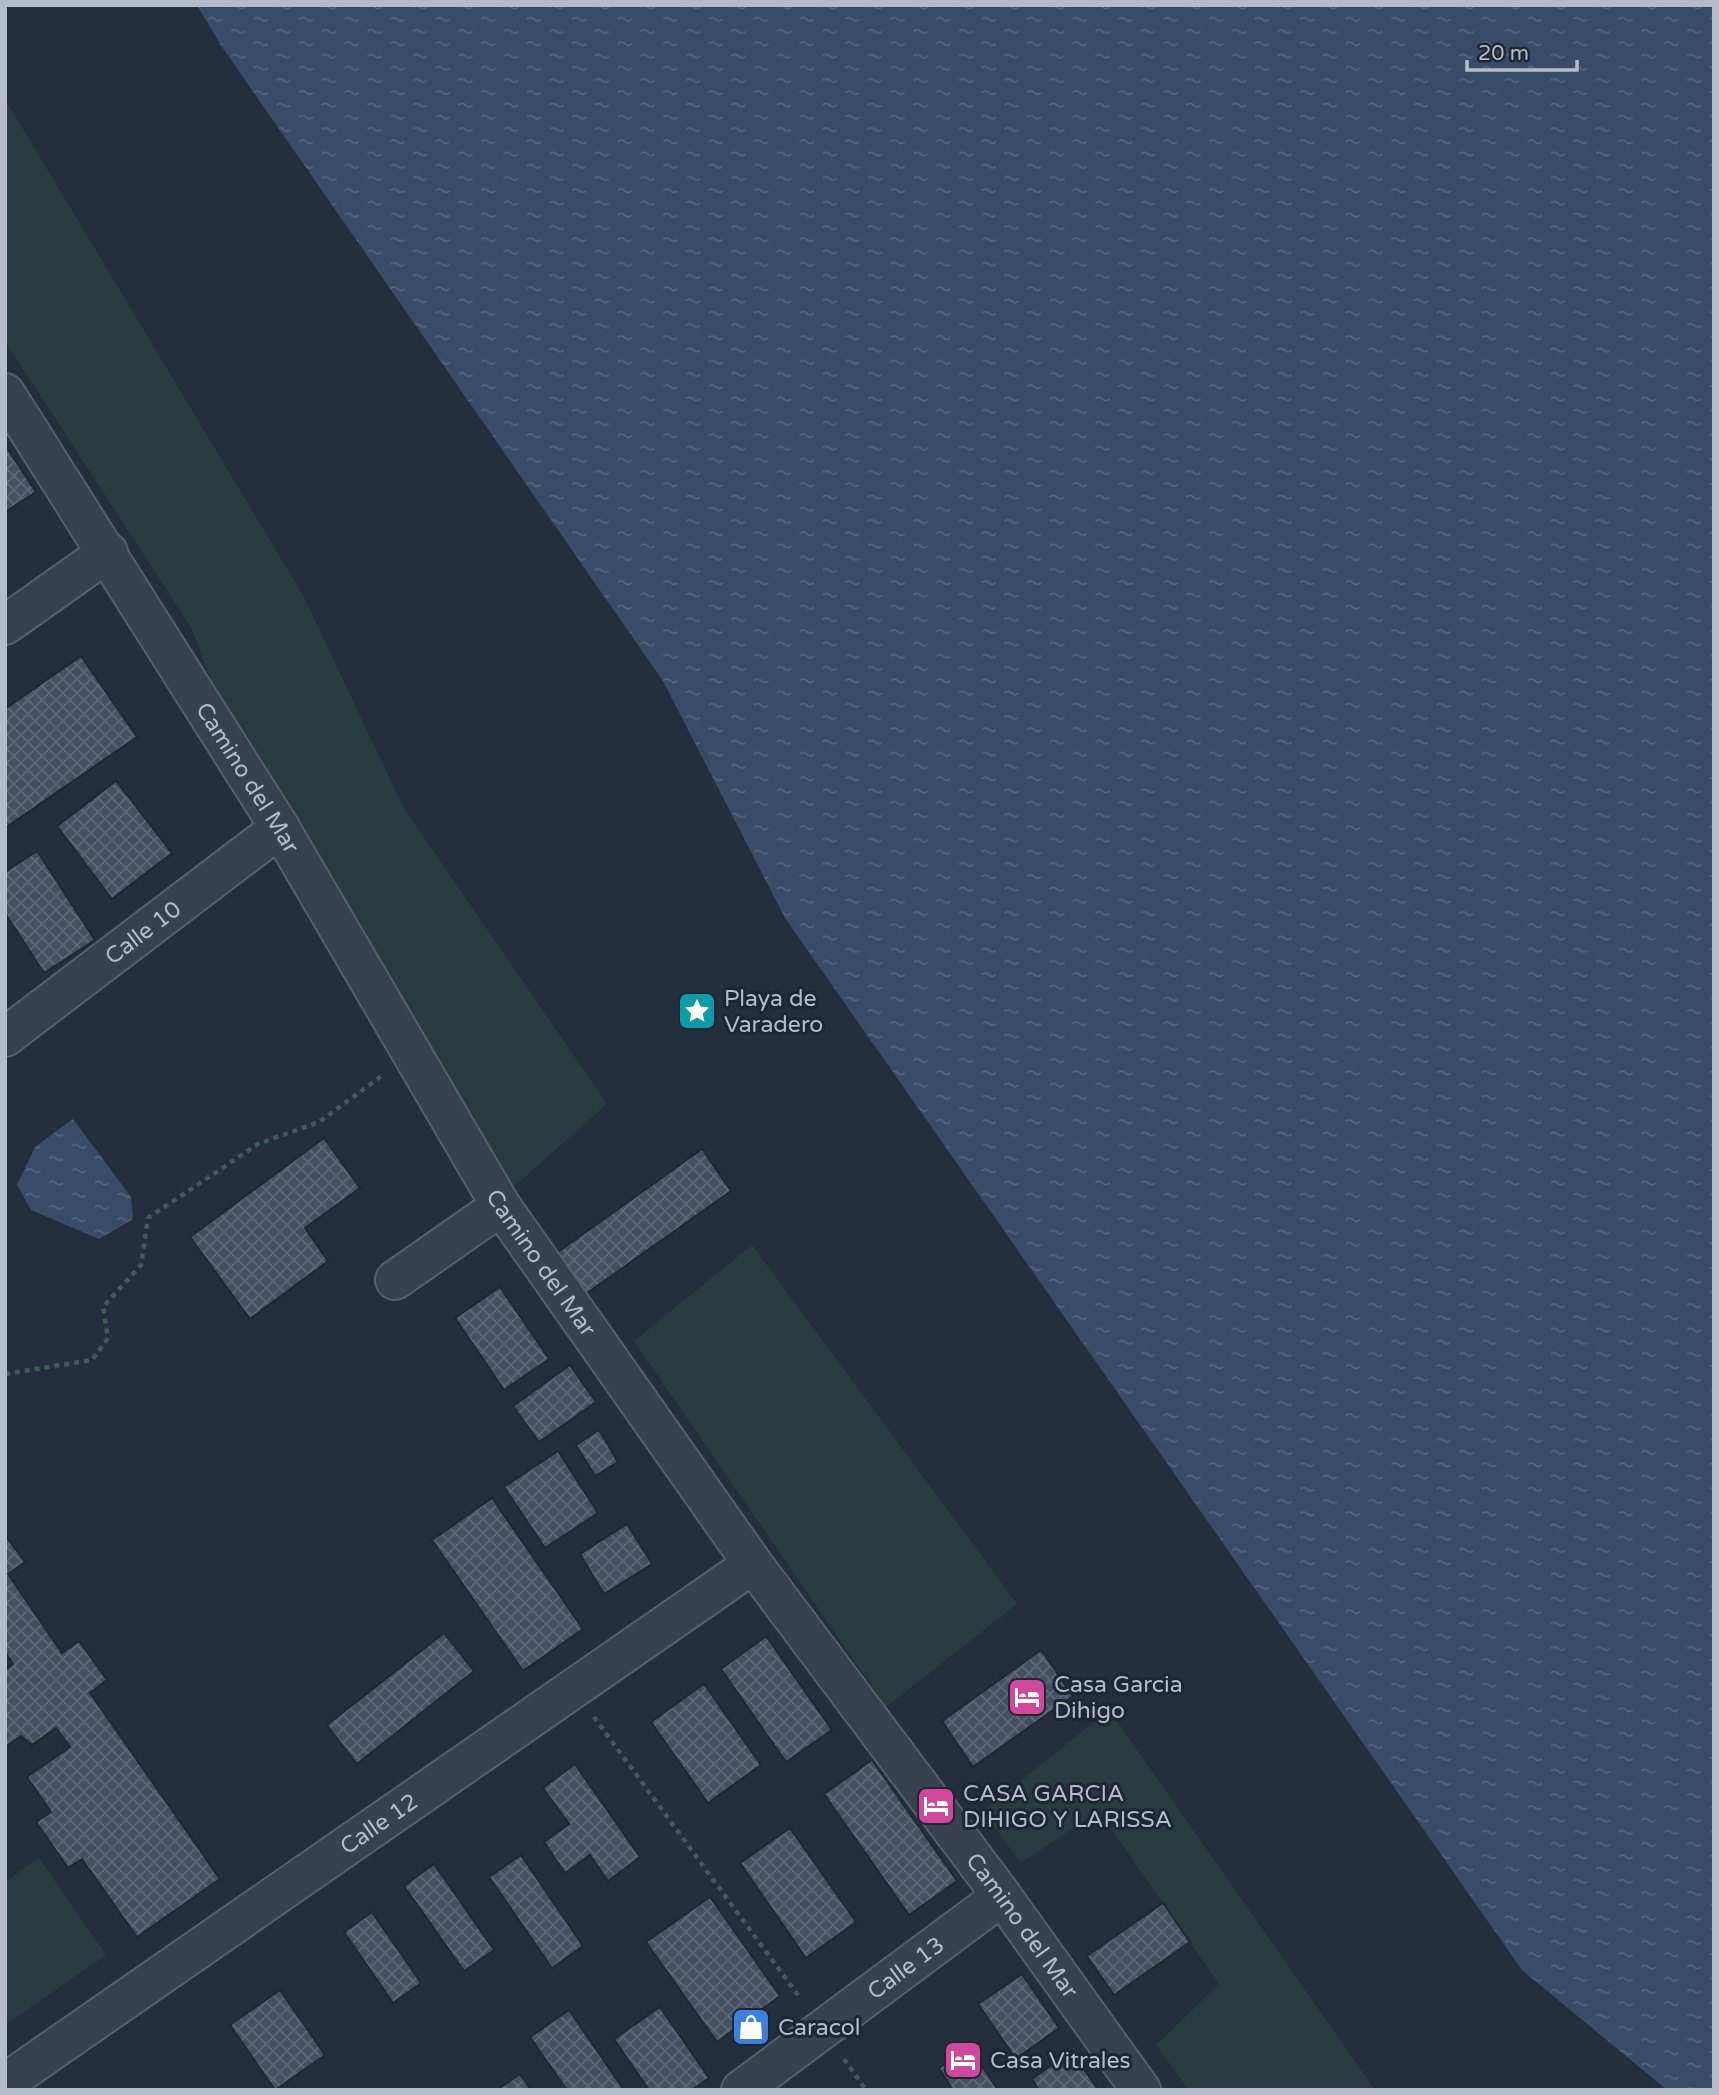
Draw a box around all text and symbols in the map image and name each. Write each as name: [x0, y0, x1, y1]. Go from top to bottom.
scale bar: [1467, 28, 1577, 72]
text: 20 m: [1478, 41, 1529, 66]
street label: Camino del Mar: [189, 698, 305, 859]
street label: Calle 10: [100, 895, 187, 971]
place label: Playa de Varadero: [724, 985, 823, 1039]
place icon: Playa de Varadero: [676, 990, 718, 1032]
street label: Camino del Mar: [479, 1185, 602, 1342]
place label: Casa Garcia Dihigo: [1054, 1671, 1183, 1725]
hotel icon: Casa Garcia Dihigo: [1006, 1676, 1048, 1718]
place label: CASA GARCIA DIHIGO Y LARISSA: [963, 1780, 1172, 1834]
hotel icon: CASA GARCIA DIHIGO Y LARISSA: [915, 1785, 957, 1827]
street label: Calle 12: [335, 1788, 424, 1861]
street label: Camino del Mar: [960, 1848, 1084, 2004]
street label: Calle 13: [862, 1931, 950, 2006]
shop icon: Caracol: [730, 2006, 772, 2048]
place label: Caracol: [778, 2014, 861, 2042]
hotel icon: Casa Vitrales: [942, 2039, 984, 2081]
place label: Casa Vitrales: [990, 2047, 1131, 2075]

